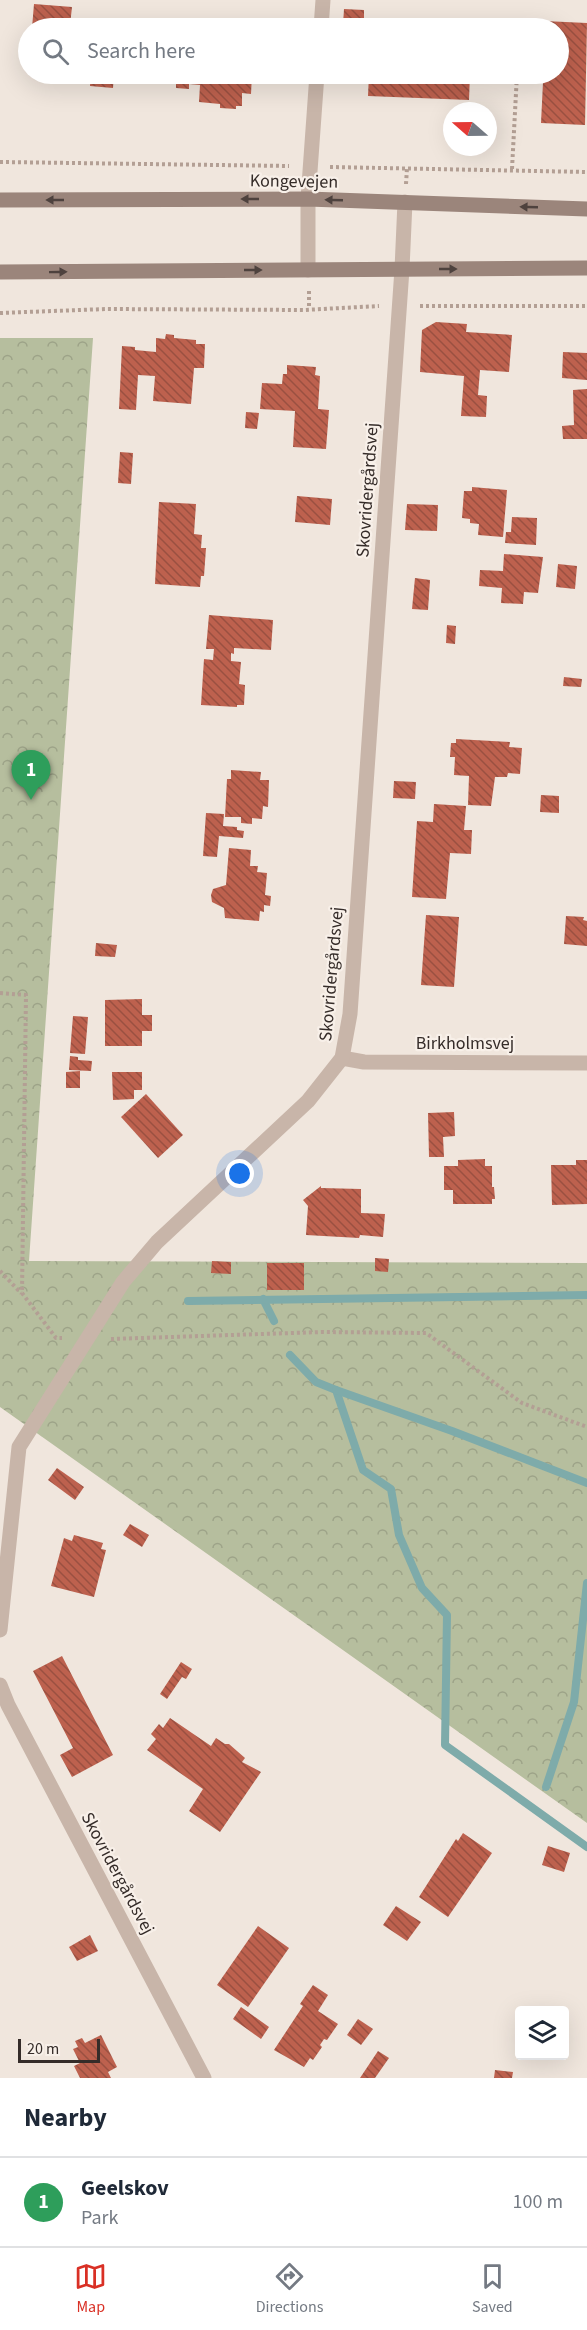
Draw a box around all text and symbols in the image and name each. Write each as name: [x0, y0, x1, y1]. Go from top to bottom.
search box: [18, 18, 569, 84]
icon: search: [39, 35, 72, 68]
text: Search here: [87, 35, 195, 67]
north arrow: [443, 102, 497, 156]
street label: Kongevejen: [250, 168, 338, 195]
one-way arrow: [45, 195, 64, 205]
one-way arrow: [240, 195, 259, 204]
one-way arrow: [324, 196, 343, 205]
one-way arrow: [519, 202, 538, 211]
one-way arrow: [439, 264, 458, 274]
one-way arrow: [244, 265, 263, 275]
one-way arrow: [49, 267, 68, 276]
street label: Skovridergårdsvej: [350, 422, 385, 558]
pin: 1: [12, 750, 51, 800]
street label: Skovridergårdsvej: [313, 906, 350, 1042]
street label: Birkholmsvej: [416, 1031, 514, 1056]
your location: [225, 1159, 254, 1188]
street label: Skovridergårdsvej: [75, 1808, 160, 1939]
map controls: [515, 2006, 569, 2060]
button: layers: [515, 2006, 569, 2060]
scale bar: [18, 2036, 100, 2064]
text: 20 m: [27, 2038, 59, 2060]
text: Nearby: [24, 2099, 107, 2136]
text: Geelskov: [81, 2172, 169, 2204]
text: 1: [38, 2188, 49, 2216]
text: 100 m: [513, 2188, 563, 2216]
text: Park: [81, 2204, 118, 2232]
tab: Map: [74, 2260, 107, 2318]
tab: Directions: [256, 2260, 323, 2318]
tab: Saved: [472, 2260, 513, 2318]

